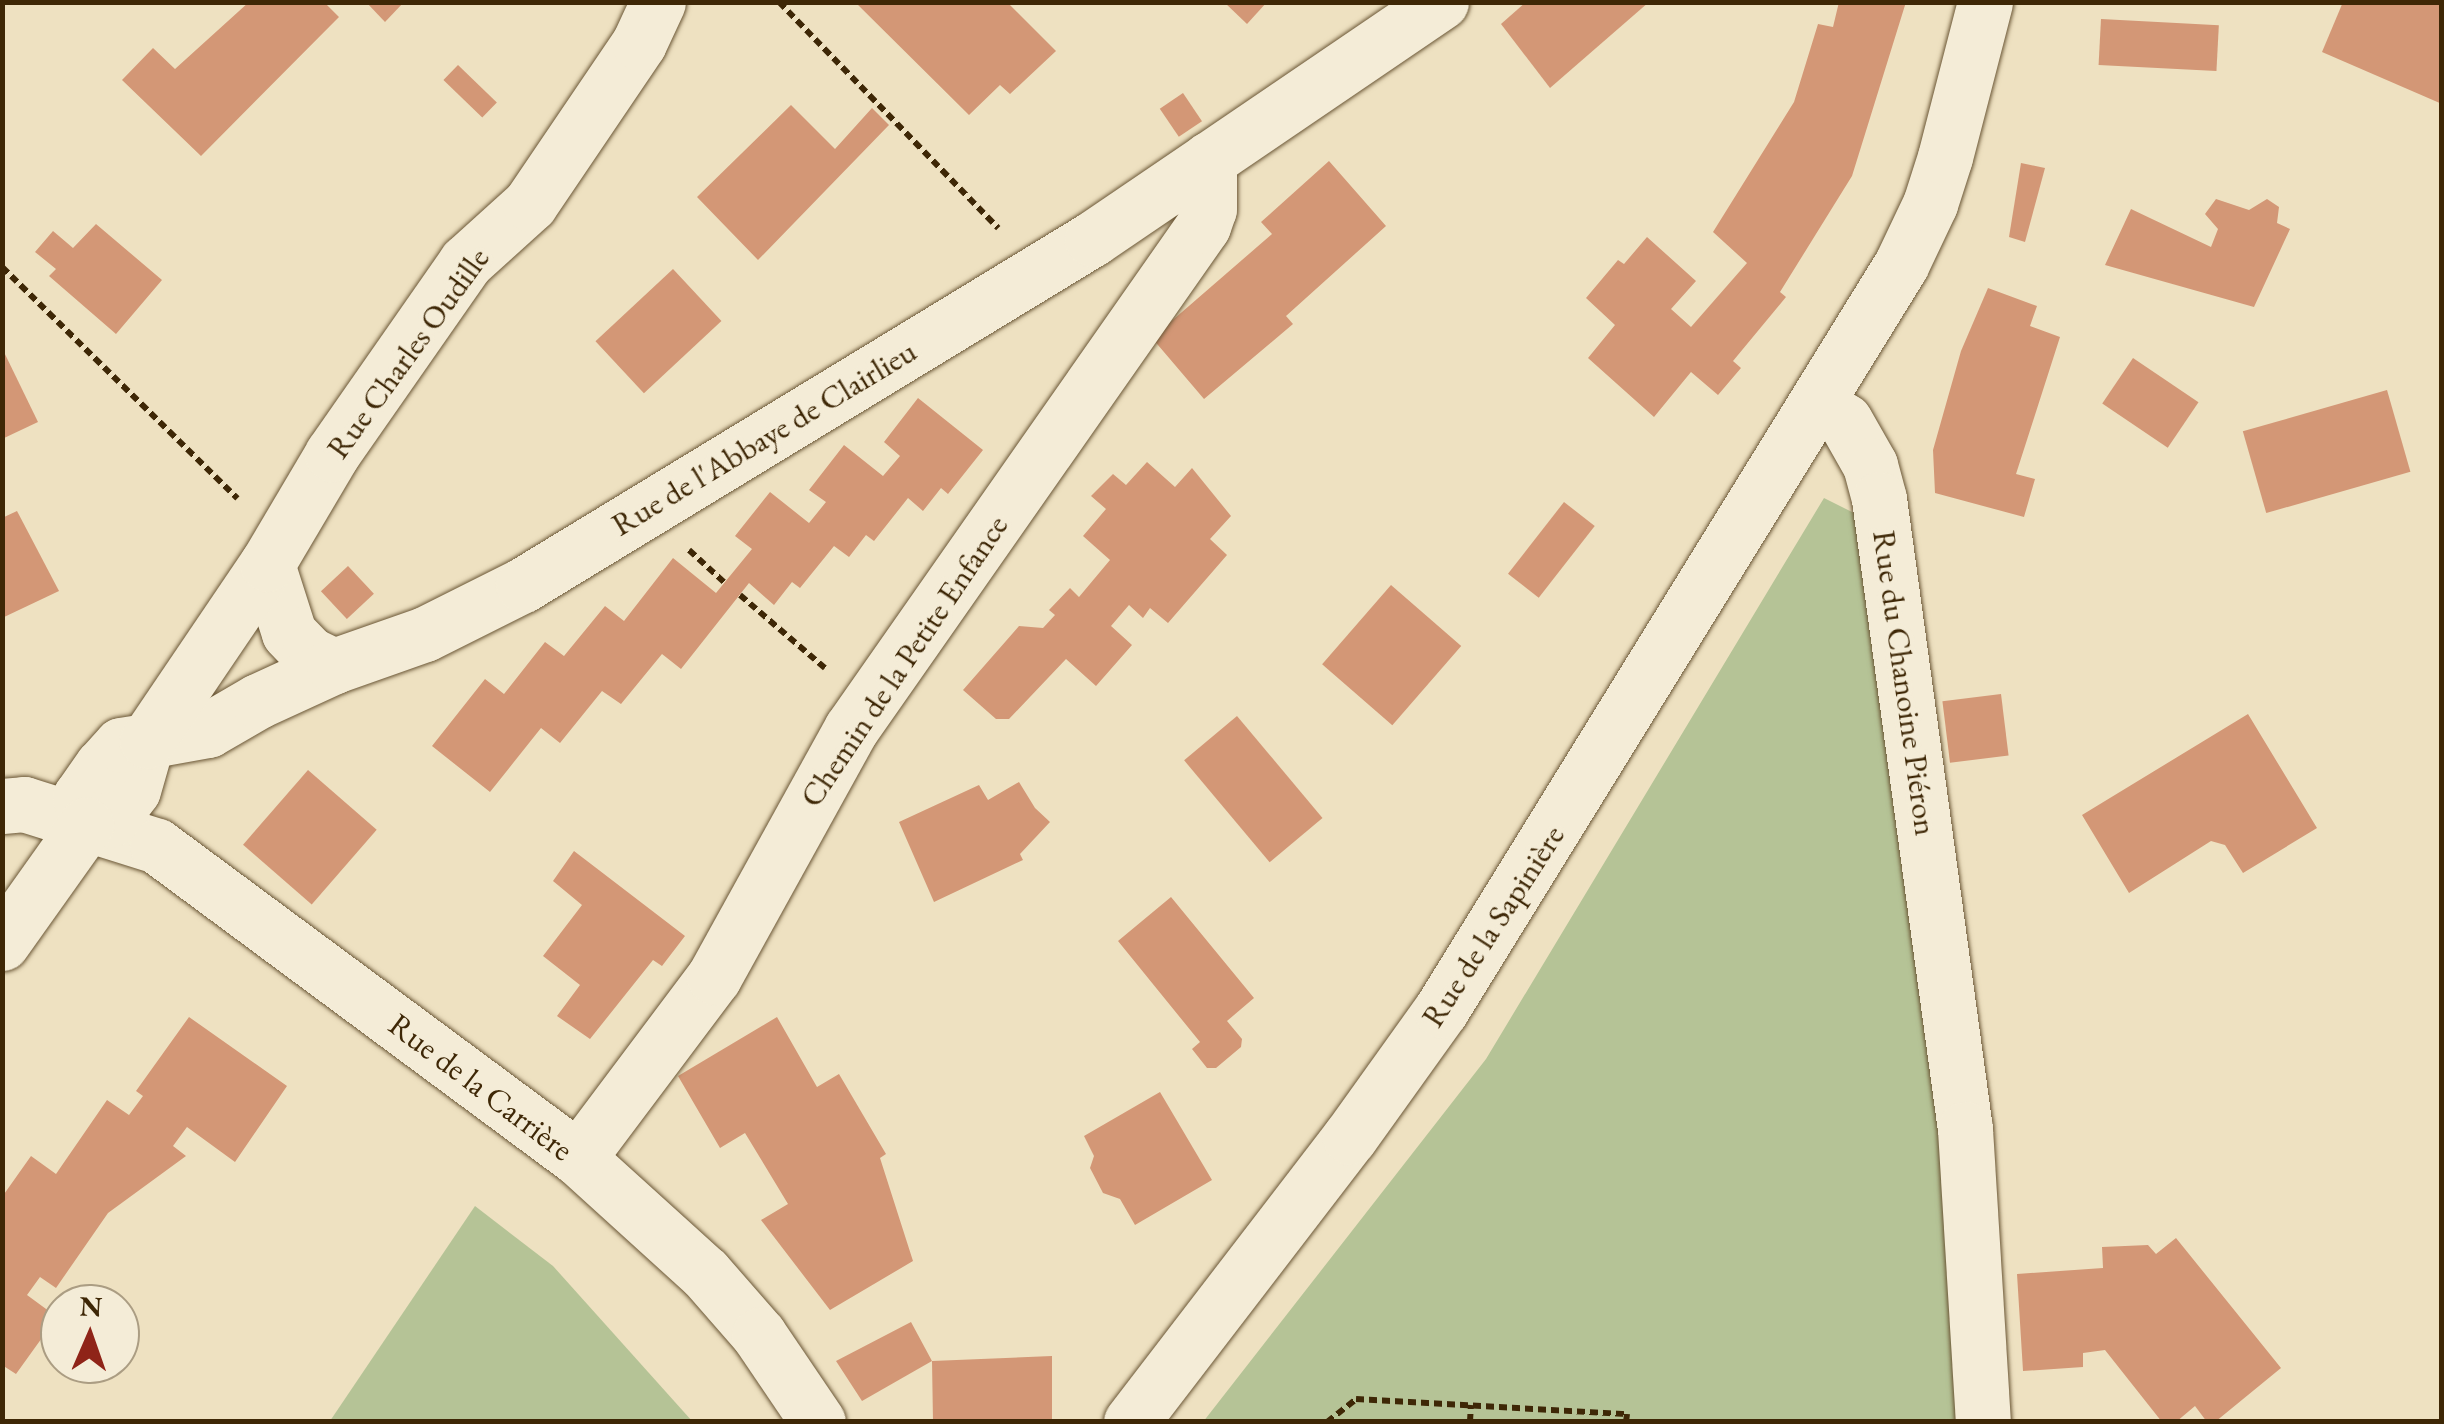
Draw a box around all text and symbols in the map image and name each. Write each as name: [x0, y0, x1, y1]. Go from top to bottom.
street label: Rue Charles Oudille: [319, 240, 497, 466]
street label: Rue de l'Abbaye de Clairlieu: [605, 332, 923, 544]
street label: Chemin de la Petite Enfance: [792, 508, 1016, 814]
street label: Rue du Chanoine Piéron: [1865, 528, 1945, 838]
street label: Rue de la Sapinière: [1413, 818, 1573, 1034]
street label: Rue de la Carrière: [381, 1005, 581, 1169]
north arrow: [40, 1284, 140, 1384]
text: N: [79, 1288, 103, 1324]

